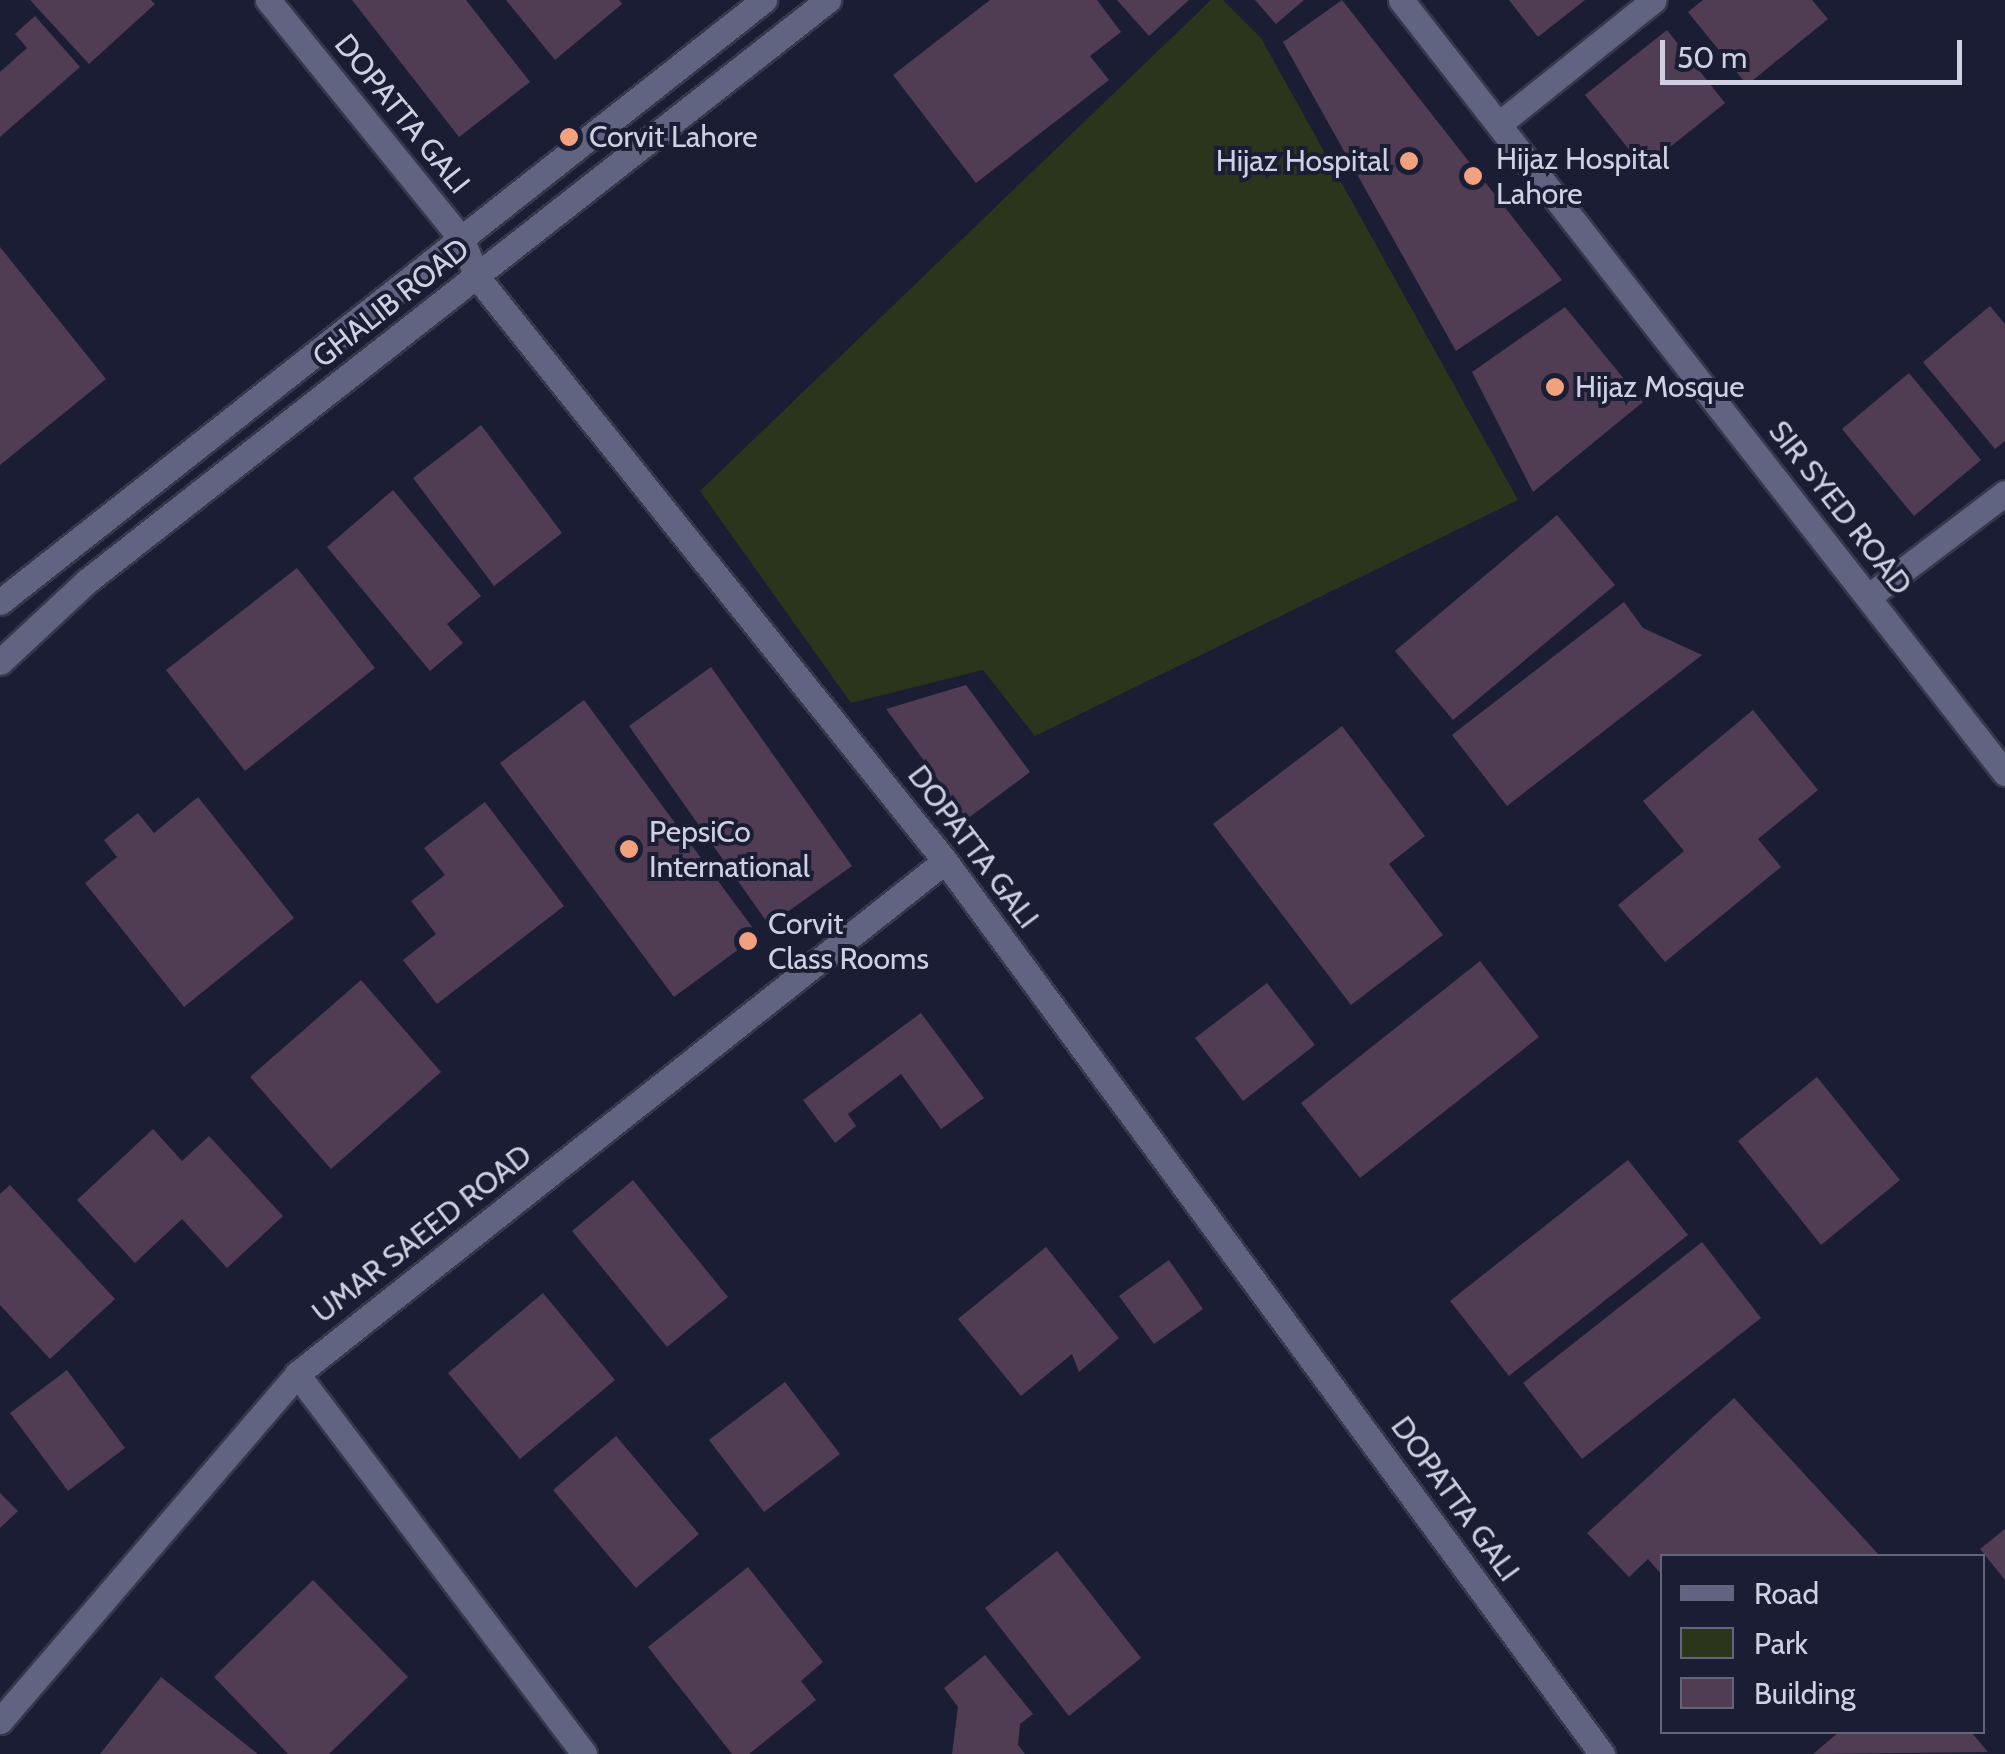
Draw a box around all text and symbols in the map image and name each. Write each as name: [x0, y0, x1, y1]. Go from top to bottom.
scale bar: [1665, 20, 1968, 82]
street label: DOPATTA GALI: [327, 27, 477, 201]
text: 50 m: [1677, 39, 1747, 76]
place label: Corvit Lahore: [589, 119, 758, 155]
marker: Corvit Lahore: [558, 126, 580, 148]
place label: Hijaz Hospital Lahore: [1496, 141, 1669, 212]
place label: Hijaz Hospital: [1216, 143, 1389, 179]
marker: Hijaz Hospital: [1398, 150, 1420, 172]
marker: Hijaz Hospital Lahore: [1460, 163, 1486, 189]
street label: GHALIB ROAD: [306, 231, 476, 375]
place label: Hijaz Mosque: [1575, 369, 1745, 405]
marker: Hijaz Mosque: [1544, 376, 1566, 398]
street label: SIR SYED ROAD: [1761, 414, 1919, 602]
street label: DOPATTA GALI: [900, 758, 1046, 936]
place label: PepsiCo International: [649, 814, 810, 884]
marker: PepsiCo International: [618, 838, 640, 860]
place label: Corvit Class Rooms: [768, 906, 929, 976]
marker: Corvit Class Rooms: [737, 930, 759, 952]
street label: UMAR SAEED ROAD: [305, 1137, 539, 1331]
street label: DOPATTA GALI: [1383, 1410, 1527, 1588]
legend: [1660, 1554, 1985, 1734]
text: Road: [1754, 1575, 1819, 1612]
text: Park: [1754, 1625, 1808, 1662]
text: Building: [1754, 1675, 1856, 1712]

